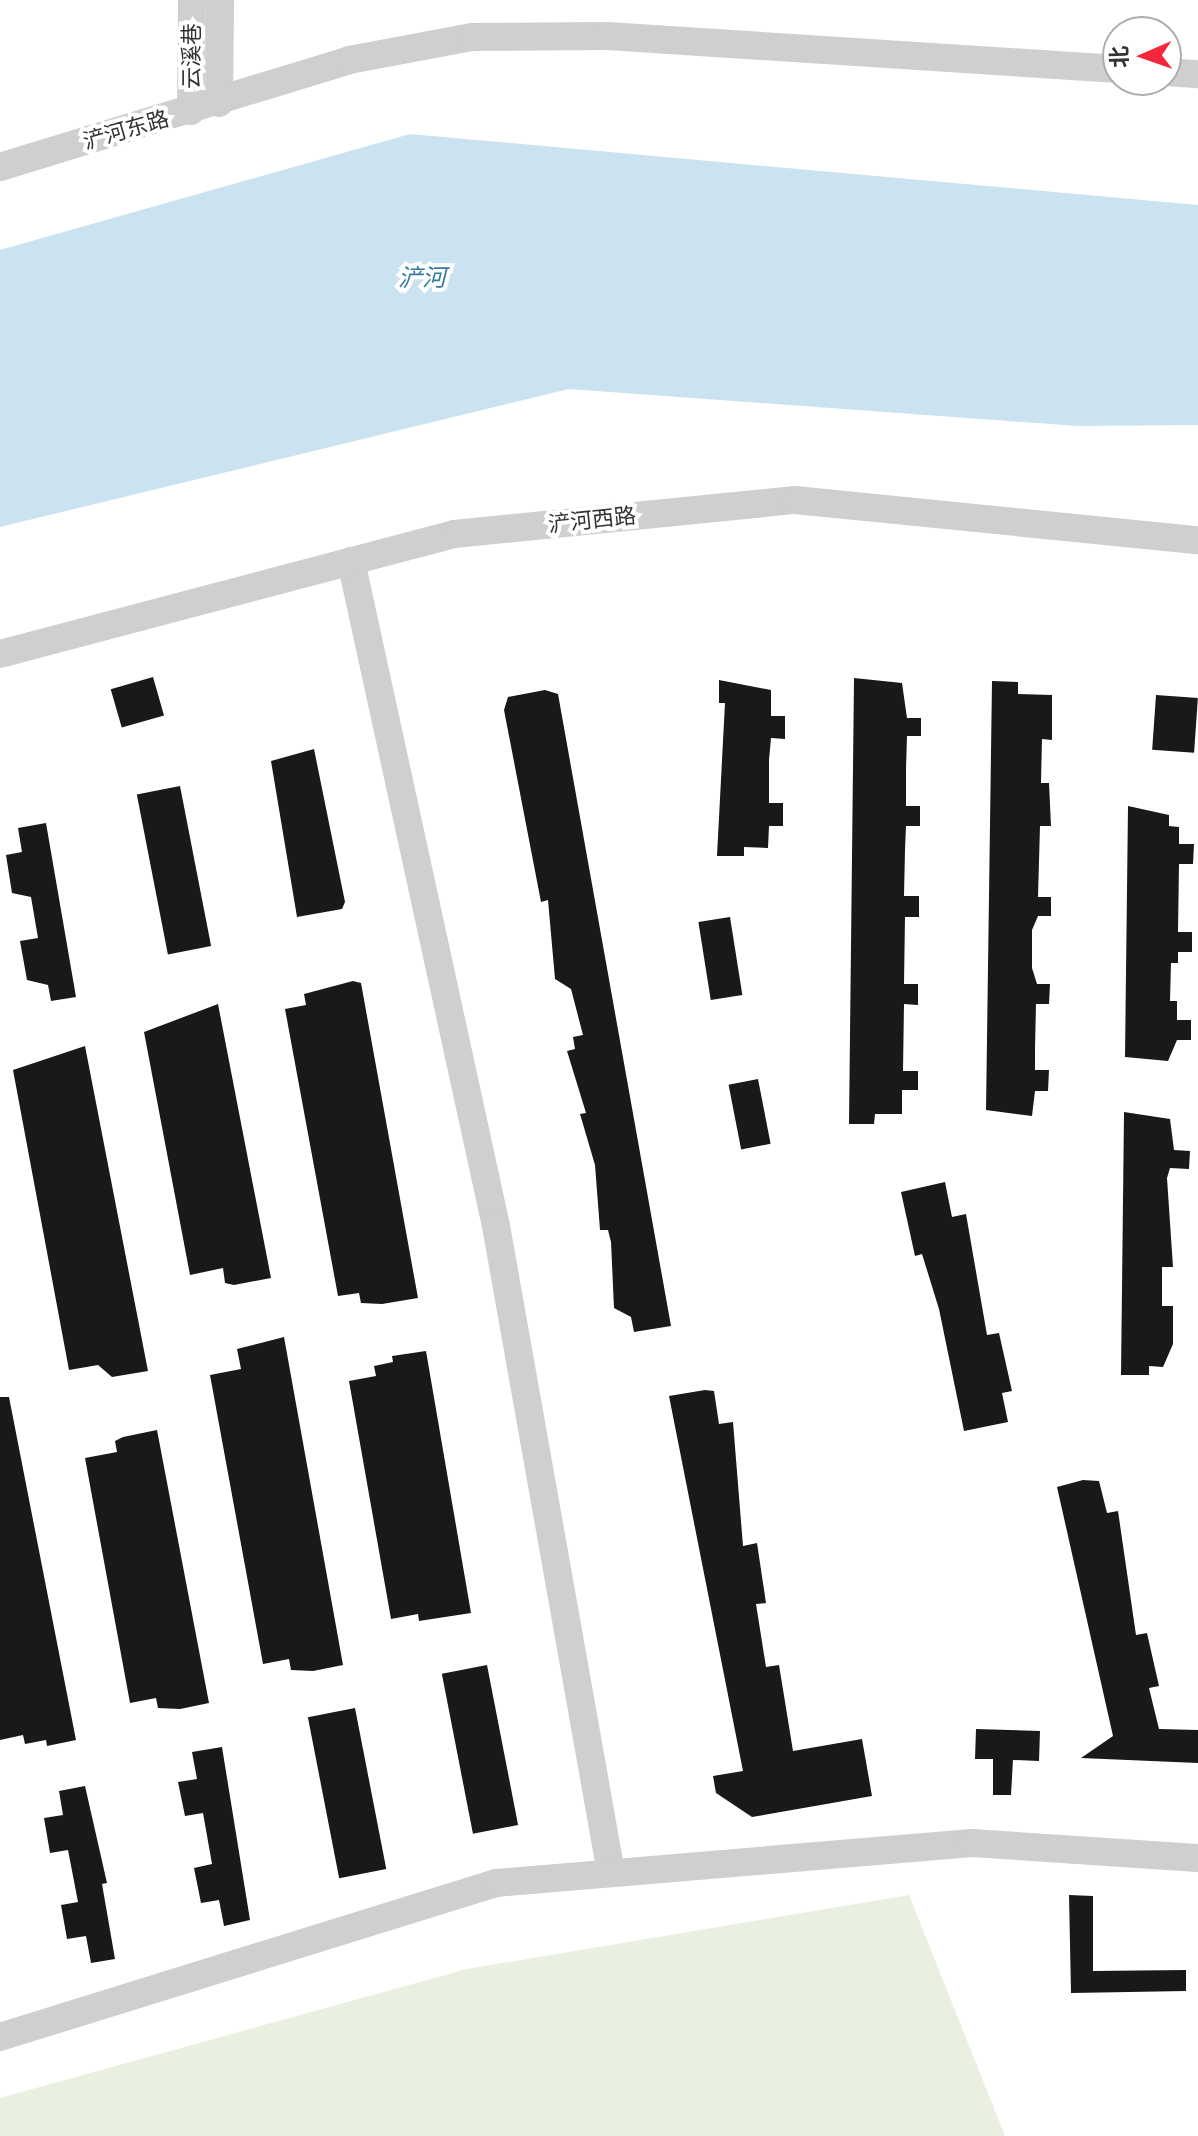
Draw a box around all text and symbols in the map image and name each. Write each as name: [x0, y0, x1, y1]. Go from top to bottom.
north arrow: [1102, 16, 1182, 96]
street label: 云溪巷: [179, 23, 205, 89]
text: 北: [1107, 45, 1132, 68]
street label: 浐河东路: [80, 105, 172, 155]
water label: 浐河: [398, 264, 446, 292]
street label: 浐河西路: [547, 502, 637, 538]

